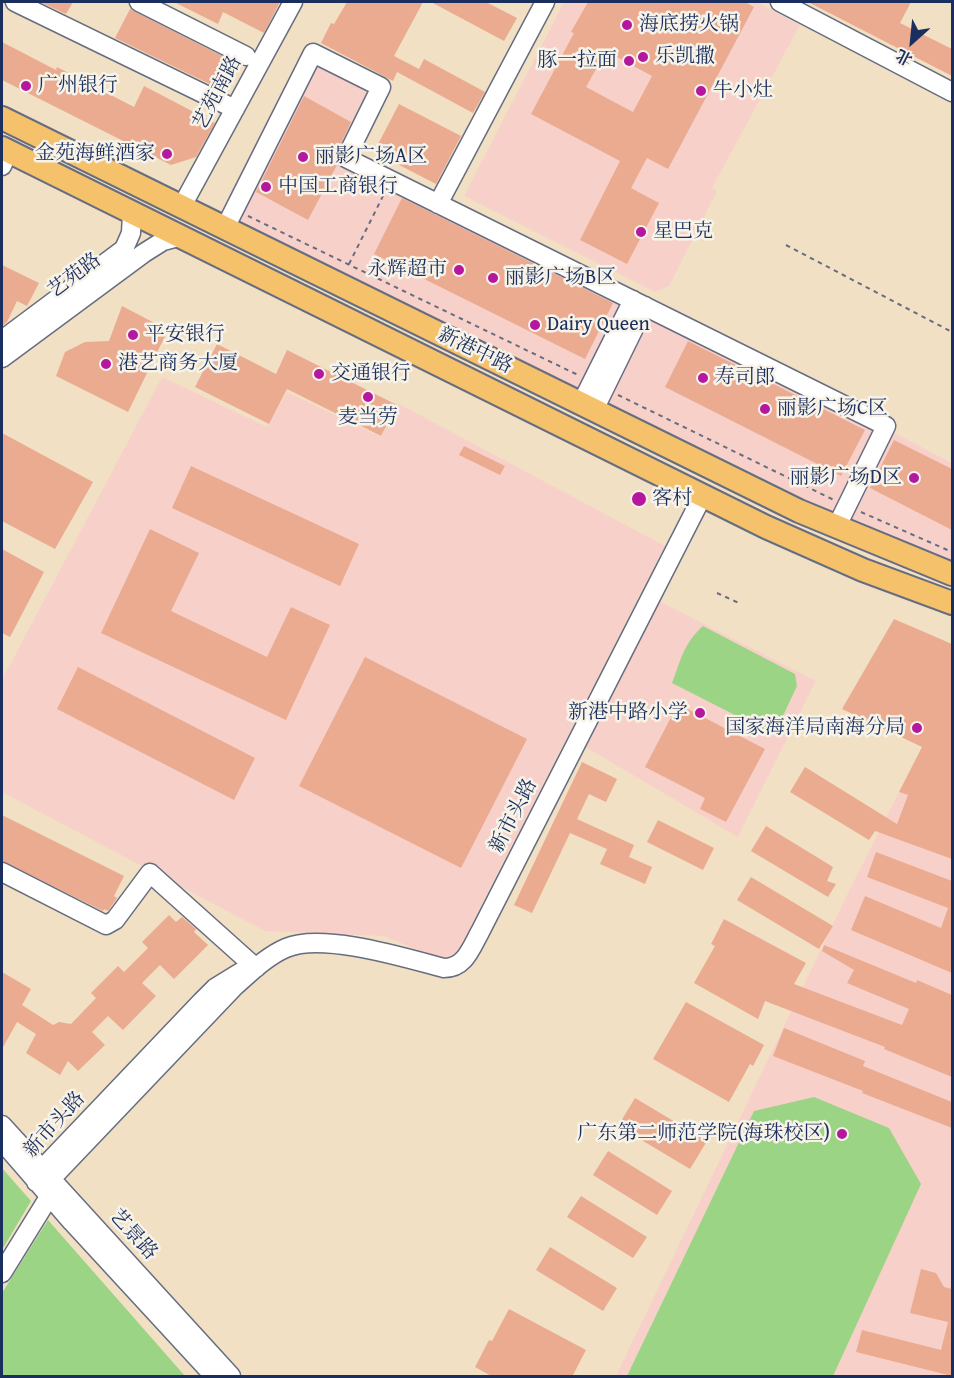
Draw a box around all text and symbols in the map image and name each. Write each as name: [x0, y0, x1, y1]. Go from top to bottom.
north arrow: [882, 12, 942, 72]
place label: 海底捞火锅: [639, 13, 739, 37]
marker: 海底捞火锅: [620, 18, 634, 32]
text: 北: [891, 44, 916, 72]
place label: 乐凯撒: [655, 45, 715, 69]
place label: 豚一拉面: [537, 49, 617, 73]
marker: 乐凯撒: [636, 50, 650, 64]
street label: 艺苑南路: [189, 52, 247, 134]
marker: 豚一拉面: [622, 54, 636, 68]
place label: 广州银行: [38, 74, 118, 98]
marker: 广州银行: [19, 79, 33, 93]
place label: 牛小灶: [713, 79, 773, 103]
marker: 牛小灶: [694, 84, 708, 98]
place label: 金苑海鲜酒家: [35, 142, 155, 166]
place label: 丽影广场A区: [315, 145, 427, 169]
marker: 金苑海鲜酒家: [160, 147, 174, 161]
marker: 丽影广场A区: [296, 150, 310, 164]
place label: 中国工商银行: [278, 175, 398, 199]
marker: 中国工商银行: [259, 180, 273, 194]
place label: 星巴克: [653, 220, 713, 244]
marker: 星巴克: [634, 225, 648, 239]
street label: 艺苑路: [44, 248, 106, 304]
place label: 永辉超市: [367, 258, 447, 282]
marker: 永辉超市: [452, 263, 466, 277]
place label: 丽影广场B区: [505, 266, 616, 290]
marker: 丽影广场B区: [486, 271, 500, 285]
place label: Dairy Queen: [547, 313, 650, 337]
marker: Dairy Queen: [528, 318, 542, 332]
place label: 平安银行: [145, 323, 225, 347]
street label: 新港中路: [434, 323, 516, 379]
marker: 平安银行: [126, 328, 140, 342]
place label: 港艺商务大厦: [118, 352, 238, 376]
marker: 港艺商务大厦: [99, 357, 113, 371]
place label: 交通银行: [331, 362, 411, 386]
place label: 寿司郎: [715, 366, 775, 390]
marker: 交通银行: [312, 367, 326, 381]
marker: 寿司郎: [696, 371, 710, 385]
marker: 麦当劳: [361, 390, 375, 404]
place label: 丽影广场C区: [777, 397, 888, 421]
marker: 丽影广场C区: [758, 402, 772, 416]
place label: 麦当劳: [338, 406, 398, 430]
place label: 丽影广场D区: [790, 466, 902, 490]
marker: 丽影广场D区: [907, 471, 921, 485]
place label: 客村: [652, 487, 692, 511]
marker: 客村: [630, 490, 648, 508]
place label: 新港中路小学: [568, 701, 688, 725]
marker: 新港中路小学: [693, 706, 707, 720]
place label: 国家海洋局南海分局: [725, 716, 905, 740]
marker: 国家海洋局南海分局: [910, 721, 924, 735]
street label: 新市头路: [485, 775, 543, 857]
street label: 新市头路: [19, 1087, 91, 1163]
place label: 广东第二师范学院(海珠校区): [577, 1122, 830, 1146]
marker: 广东第二师范学院(海珠校区): [835, 1127, 849, 1141]
street label: 艺景路: [104, 1205, 162, 1265]

